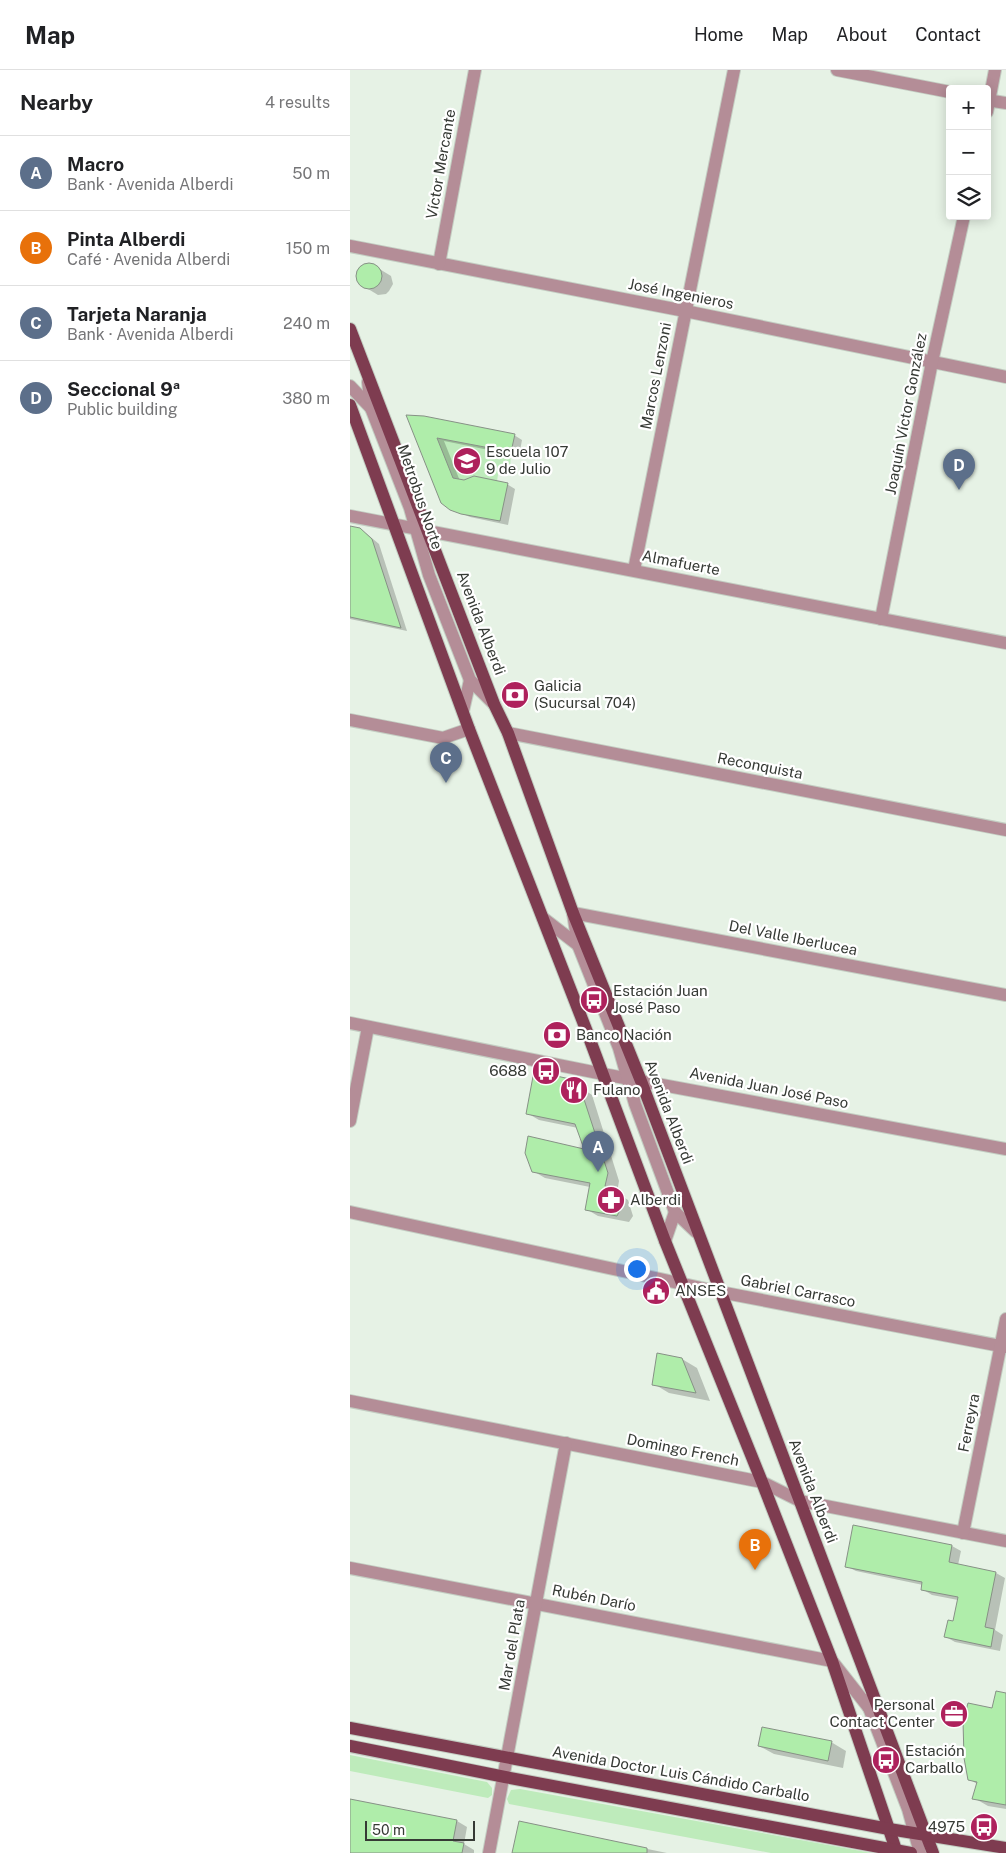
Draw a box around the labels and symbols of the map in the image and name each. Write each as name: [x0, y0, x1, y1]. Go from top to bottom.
street label: Víctor Mercante: [422, 108, 459, 220]
street label: José Ingenieros: [627, 275, 735, 312]
street label: Marcos Lenzoni: [637, 321, 674, 431]
street label: Joaquín Víctor González: [881, 332, 930, 496]
street label: Metrobus Norte: [395, 442, 446, 551]
place label: Escuela 107 9 de Julio: [486, 443, 569, 477]
school or university icon: Escuela 107 9 de Julio: [452, 446, 482, 476]
pin: D: [943, 449, 975, 490]
street label: Almafuerte: [641, 547, 722, 578]
street label: Avenida Alberdi: [454, 568, 509, 677]
place label: Galicia (Sucursal 704): [534, 677, 636, 711]
bank icon: Galicia (Sucursal 704): [500, 680, 530, 710]
pin: C: [430, 742, 462, 783]
street label: Reconquista: [716, 749, 804, 782]
street label: Del Valle Iberlucea: [727, 917, 859, 958]
place label: Estación Juan José Paso: [613, 982, 708, 1016]
bus stop icon: Estación Juan José Paso: [579, 985, 609, 1015]
bank icon: Banco Nación: [542, 1020, 572, 1050]
place label: Banco Nación: [576, 1026, 672, 1043]
bus stop icon: 6688: [531, 1056, 561, 1086]
street label: Avenida Alberdi: [642, 1057, 697, 1166]
place label: 6688: [489, 1062, 527, 1079]
street label: Avenida Juan José Paso: [688, 1064, 850, 1111]
restaurant icon: Fulano: [559, 1075, 589, 1105]
place label: Fulano: [593, 1081, 640, 1098]
pin: A: [582, 1131, 614, 1172]
pharmacy icon: Alberdi: [596, 1185, 626, 1215]
place label: Alberdi: [630, 1191, 681, 1208]
your location: [624, 1256, 650, 1282]
street label: Gabriel Carrasco: [739, 1271, 857, 1310]
public building icon: ANSES: [641, 1276, 671, 1306]
place label: ANSES: [675, 1282, 726, 1299]
street label: Ferreyra: [955, 1392, 982, 1454]
street label: Domingo French: [626, 1430, 741, 1469]
street label: Avenida Alberdi: [786, 1436, 841, 1545]
pin: B: [739, 1529, 771, 1570]
street label: Rubén Darío: [551, 1581, 638, 1614]
street label: Mar del Plata: [495, 1598, 528, 1692]
place label: Personal Contact Center: [829, 1696, 935, 1730]
office icon: Personal Contact Center: [939, 1699, 969, 1729]
street label: Avenida Doctor Luis Cándido Carballo: [551, 1742, 811, 1805]
place label: Estación Carballo: [905, 1742, 965, 1776]
bus stop icon: Estación Carballo: [871, 1745, 901, 1775]
bus stop icon: 4975: [969, 1812, 999, 1842]
scale bar: [365, 1818, 475, 1841]
place label: 4975: [928, 1818, 965, 1835]

